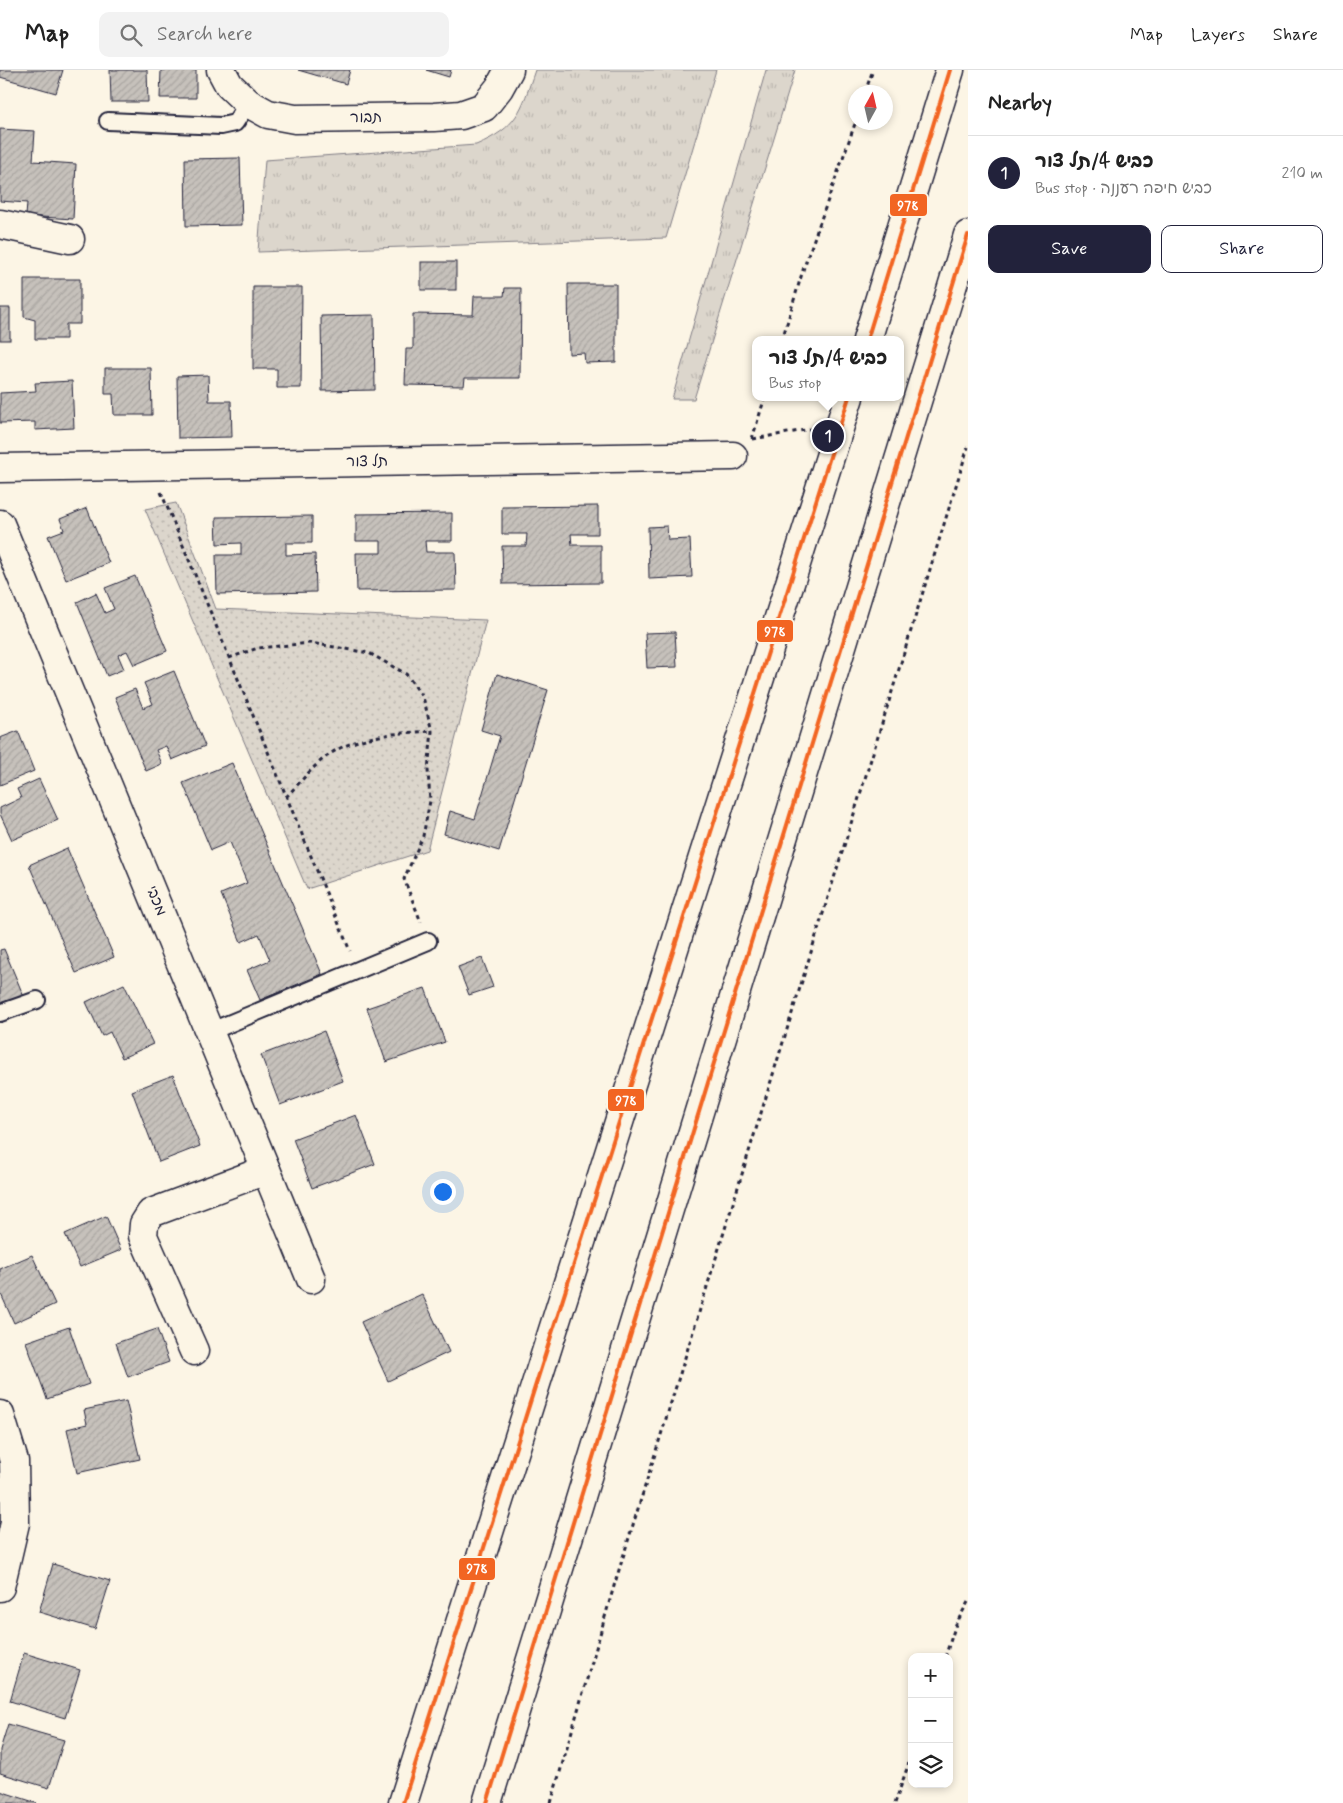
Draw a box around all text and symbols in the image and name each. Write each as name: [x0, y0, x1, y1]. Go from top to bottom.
search box: [99, 12, 449, 57]
text: Map: [25, 19, 69, 50]
icon: search: [117, 21, 145, 49]
text: Search here: [157, 22, 253, 47]
text: Map: [1130, 23, 1163, 47]
text: Layers: [1191, 23, 1245, 47]
text: Share: [1273, 23, 1318, 47]
north arrow: [848, 85, 893, 130]
text: Nearby: [988, 89, 1052, 117]
street label: תבור: [350, 108, 382, 128]
text: כביש 4/תל צור: [1035, 149, 1153, 174]
text: 1: [1000, 163, 1008, 184]
text: 210 m: [1282, 163, 1323, 184]
text: Bus stop · כביש חיפה רעננה: [1035, 178, 1212, 199]
line badge: 978: [889, 193, 928, 217]
text: 978: [897, 197, 919, 215]
button: Save: [988, 225, 1151, 273]
button: Share: [1161, 225, 1323, 273]
popup: [752, 336, 904, 401]
text: כביש 4/תל צור: [769, 346, 887, 371]
text: Bus stop: [769, 373, 822, 394]
pin: 1: [812, 417, 844, 455]
street label: תל צור: [346, 452, 388, 472]
line badge: 978: [756, 619, 794, 643]
text: 978: [764, 623, 786, 641]
street label: מכבי: [141, 883, 171, 919]
line badge: 978: [607, 1088, 645, 1112]
text: 978: [615, 1092, 637, 1110]
your location: [430, 1179, 456, 1205]
line badge: 978: [458, 1557, 496, 1581]
text: 978: [466, 1560, 488, 1578]
map controls: [908, 1653, 953, 1788]
button: +: [908, 1653, 953, 1698]
button: −: [908, 1698, 953, 1743]
button: layers: [908, 1743, 953, 1788]

